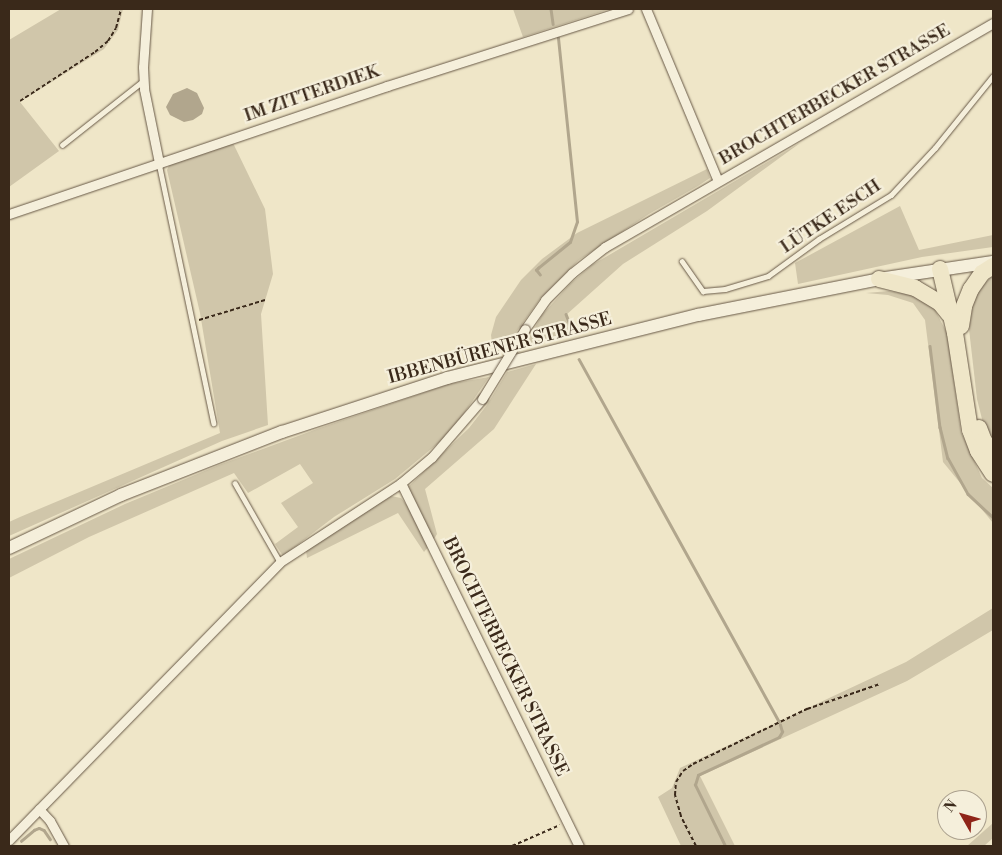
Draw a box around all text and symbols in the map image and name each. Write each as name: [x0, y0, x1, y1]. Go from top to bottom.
street label: BROCHTERBECKER STRASSE: [716, 20, 954, 170]
street label: IM ZITTERDIEK: [242, 61, 382, 127]
street label: LÜTKE ESCH: [777, 175, 885, 259]
street label: IBBENBÜRENER STRASSE: [386, 309, 614, 389]
street label: BROCHTERBECKER STRASSE: [438, 534, 572, 780]
north arrow: [937, 790, 987, 840]
text: N: [940, 796, 961, 816]

